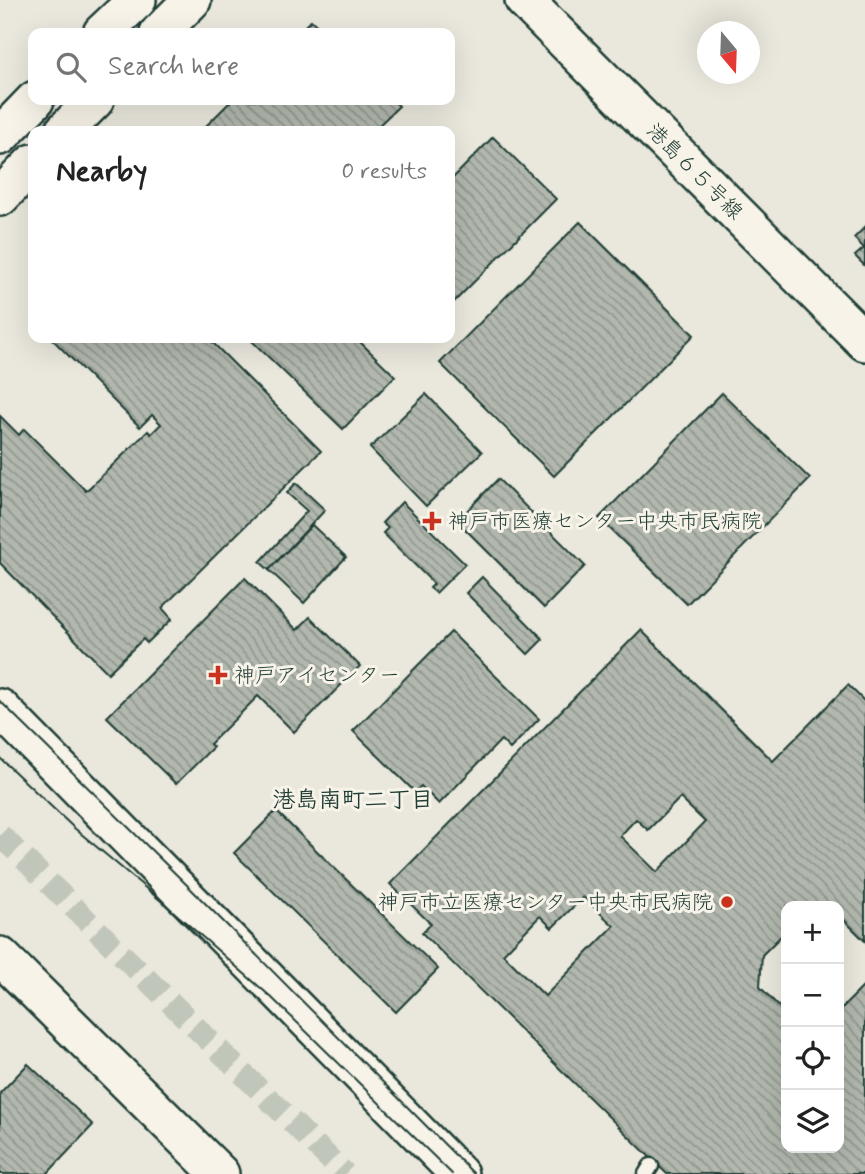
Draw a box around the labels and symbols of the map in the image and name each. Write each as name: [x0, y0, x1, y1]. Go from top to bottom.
north arrow: [697, 21, 760, 84]
street label: 港島６５号線: [640, 117, 749, 226]
place label: 神戸市医療センター中央市民病院: [448, 508, 762, 536]
marker: 神戸市医療センター中央市民病院: [422, 511, 442, 531]
place label: 神戸アイセンター: [234, 662, 400, 690]
marker: 神戸アイセンター: [208, 665, 228, 685]
district label: 港島南町二丁目: [273, 786, 434, 816]
place label: 神戸市立医療センター中央市民病院: [378, 889, 713, 917]
marker: 神戸市立医療センター中央市民病院: [719, 894, 735, 910]

